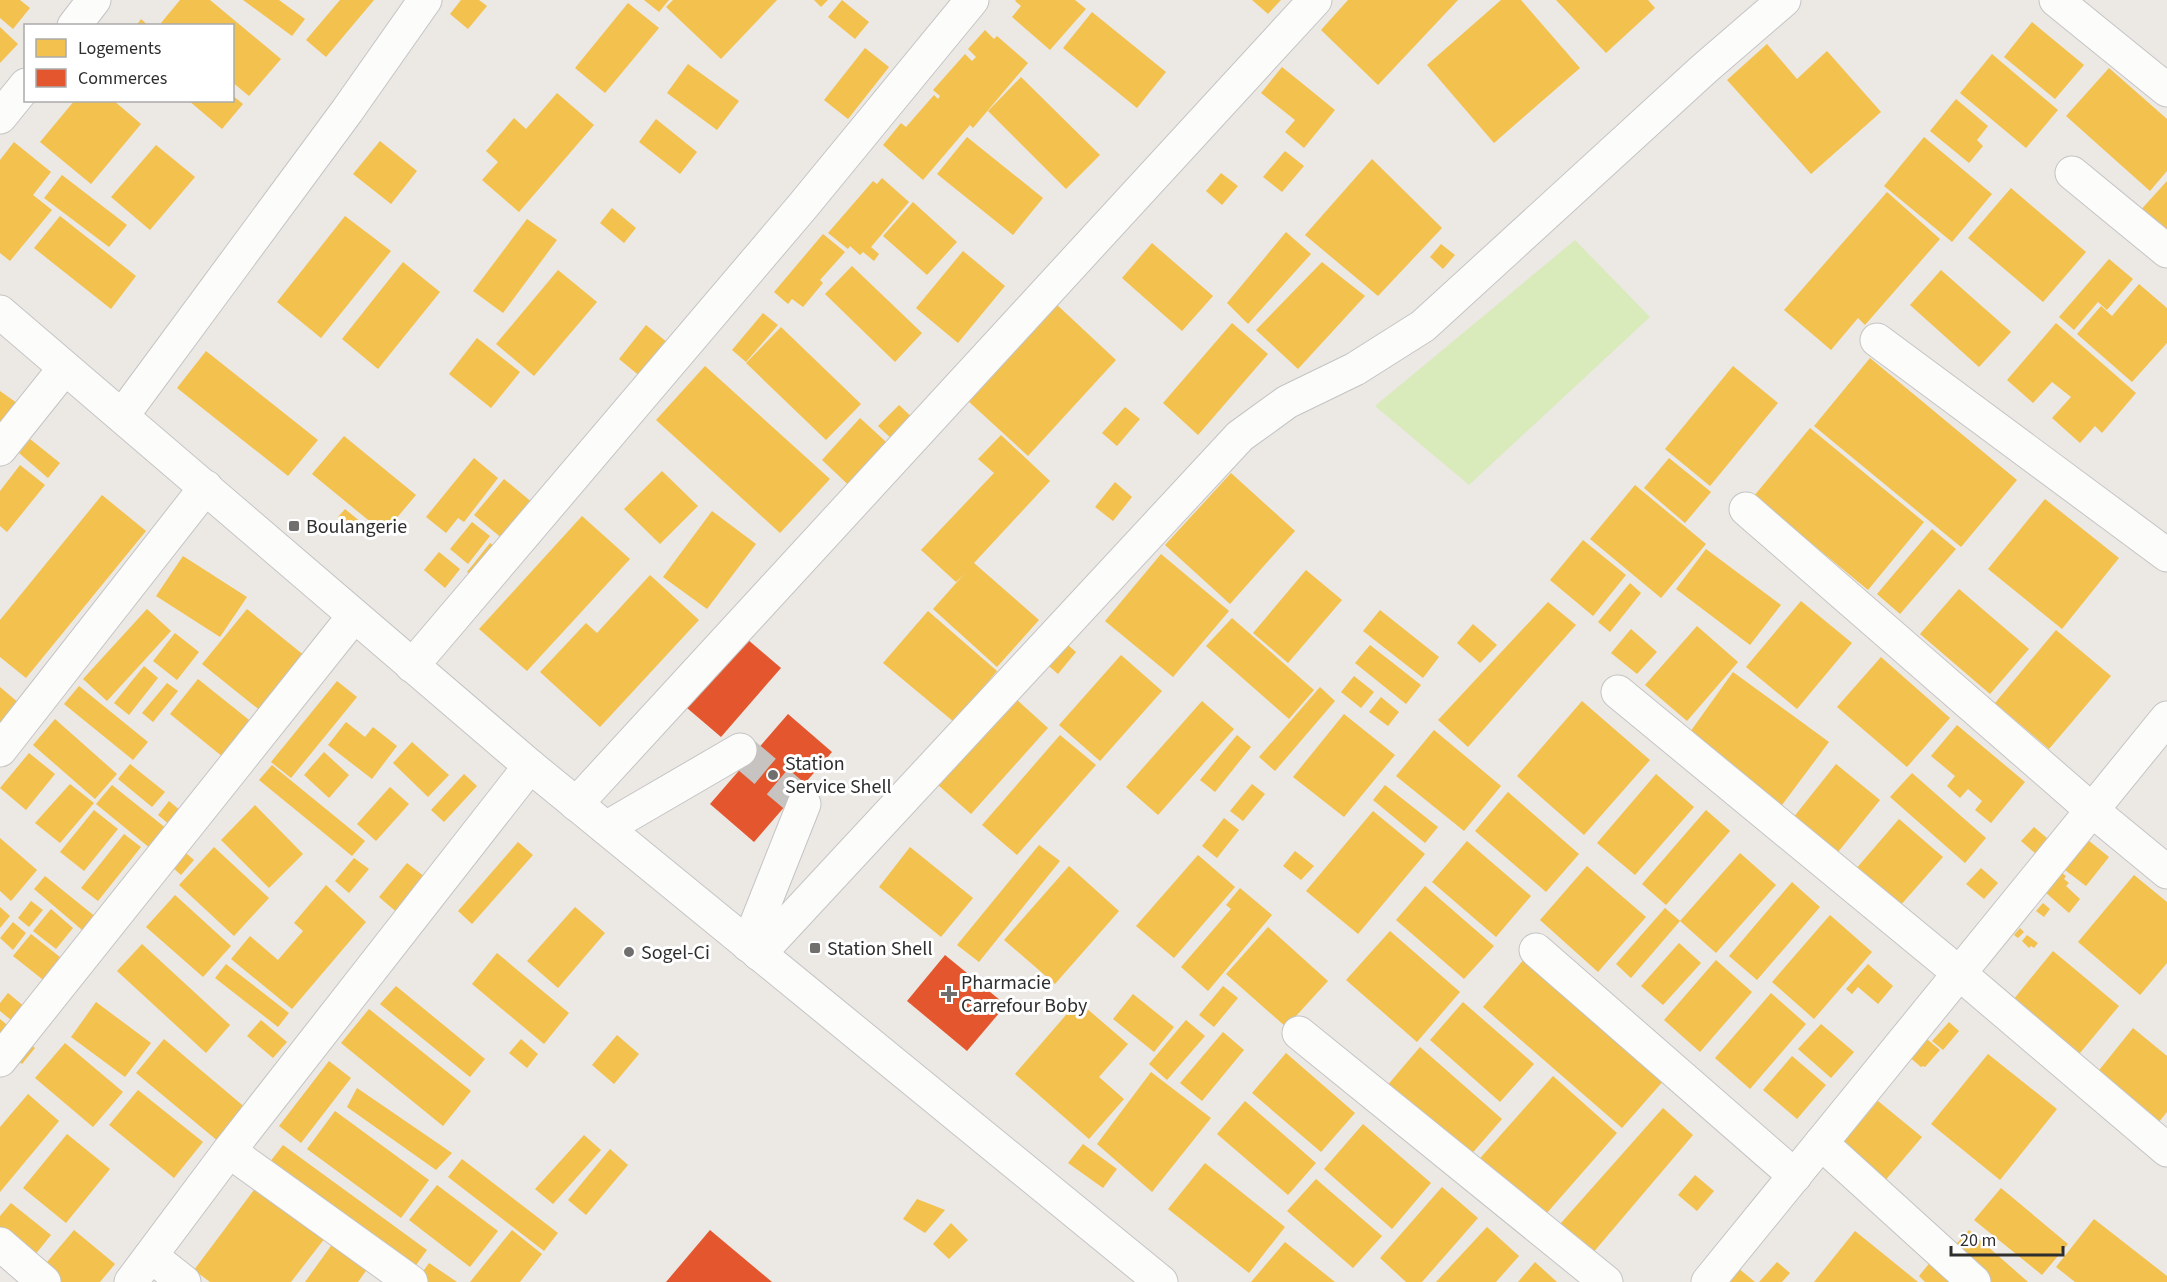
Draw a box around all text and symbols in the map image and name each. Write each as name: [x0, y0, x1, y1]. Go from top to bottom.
legend: [24, 24, 234, 102]
text: Logements: [78, 36, 161, 61]
text: Commerces: [78, 66, 167, 91]
place label: Boulangerie: [306, 513, 407, 541]
marker: Boulangerie: [287, 519, 301, 533]
place label: Station Service Shell: [785, 750, 892, 801]
marker: Station Service Shell: [766, 768, 780, 782]
place label: Station Shell: [827, 935, 933, 963]
place label: Sogel-Ci: [641, 939, 710, 967]
marker: Station Shell: [808, 941, 822, 955]
marker: Sogel-Ci: [622, 945, 636, 959]
place label: Pharmacie Carrefour Boby: [961, 969, 1088, 1020]
marker: Pharmacie Carrefour Boby: [942, 987, 956, 1001]
scale bar: [1951, 1219, 2064, 1257]
text: 20 m: [1960, 1228, 1996, 1253]

